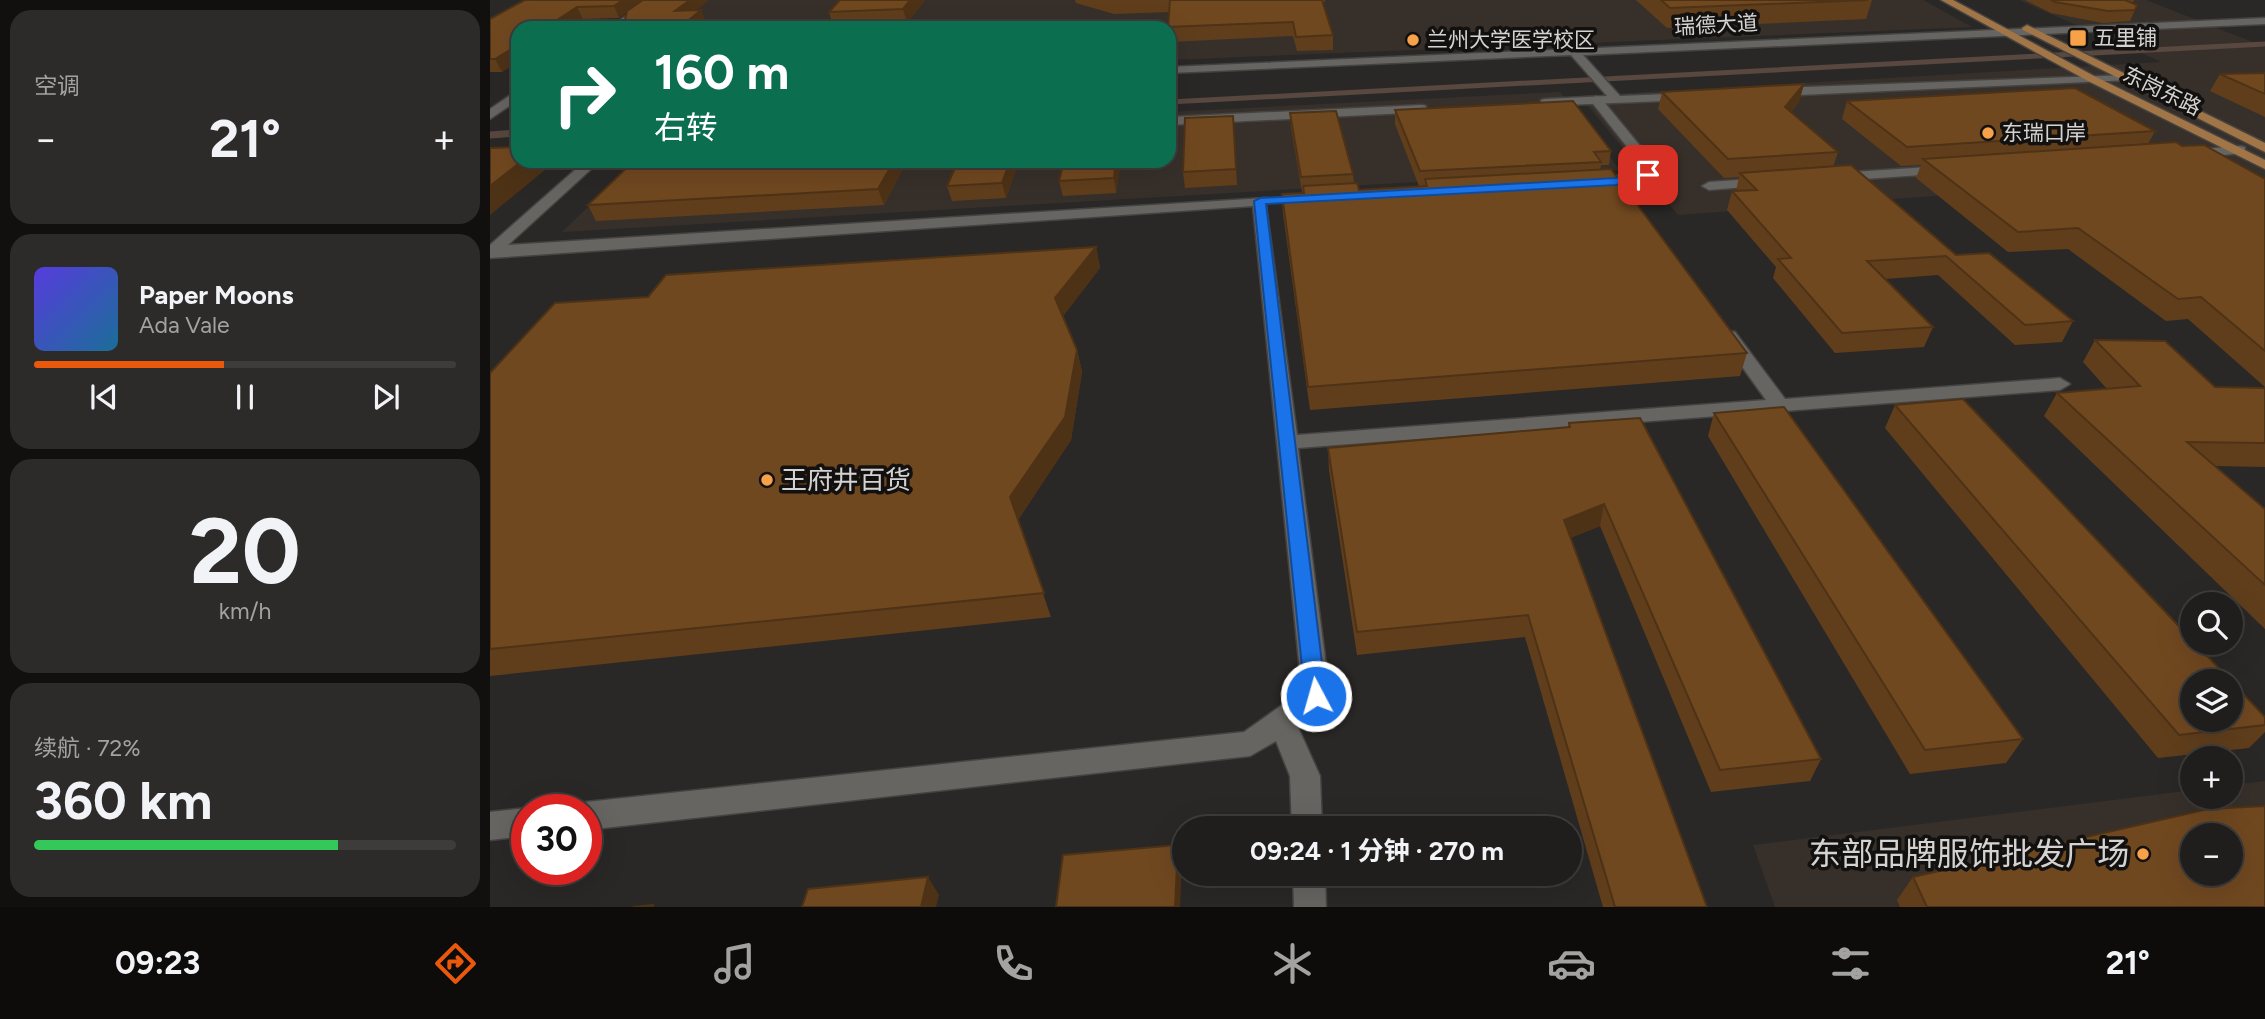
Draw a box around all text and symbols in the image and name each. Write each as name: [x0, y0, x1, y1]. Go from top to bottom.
street label: 瑞德大道: [1673, 10, 1759, 39]
place label: 五里铺: [2094, 25, 2157, 50]
place label: 兰州大学医学校区: [1427, 27, 1595, 52]
marker: 五里铺: [2068, 28, 2088, 48]
marker: 兰州大学医学校区: [1405, 32, 1421, 48]
text: 160 m: [654, 42, 789, 101]
icon: right: [539, 49, 630, 140]
street label: 东岗东路: [2119, 61, 2205, 120]
text: 空调: [34, 72, 80, 100]
text: 21°: [209, 108, 281, 170]
text: 右转: [654, 109, 718, 147]
text: −: [34, 116, 58, 162]
text: +: [432, 116, 456, 162]
place label: 东瑞口岸: [2002, 120, 2086, 145]
marker: 东瑞口岸: [1980, 125, 1996, 141]
pin: [1618, 145, 1678, 205]
icon: arrive: [1629, 156, 1667, 194]
text: Paper Moons: [139, 279, 294, 311]
text: Ada Vale: [139, 311, 230, 339]
icon: previous: [85, 378, 123, 416]
icon: pause: [226, 378, 264, 416]
icon: next: [367, 378, 405, 416]
place label: 王府井百货: [781, 464, 911, 496]
marker: 王府井百货: [759, 472, 775, 488]
text: 20: [189, 497, 301, 606]
map controls: [2180, 592, 2243, 886]
button: search: [2180, 592, 2243, 655]
text: km/h: [219, 597, 271, 625]
position arrow: [1279, 659, 1353, 733]
button: layers: [2180, 669, 2243, 732]
text: 续航 · 72%: [34, 734, 141, 762]
button: +: [2180, 746, 2243, 809]
text: 360 km: [34, 770, 212, 832]
speed limit sign: 30: [511, 794, 602, 885]
button: −: [2180, 823, 2243, 886]
text: 09:24 · 1 分钟 · 270 m: [1250, 835, 1504, 867]
place label: 东部品牌服饰批发广场: [1809, 835, 2129, 873]
marker: 东部品牌服饰批发广场: [2135, 846, 2151, 862]
icon: directions: [431, 939, 480, 988]
icon: music: [710, 939, 759, 988]
icon: phone: [989, 939, 1038, 988]
icon: climate: [1268, 939, 1317, 988]
icon: car: [1547, 939, 1596, 988]
icon: filters: [1826, 939, 1875, 988]
text: 09:23: [115, 944, 200, 982]
text: 21°: [2106, 944, 2150, 982]

